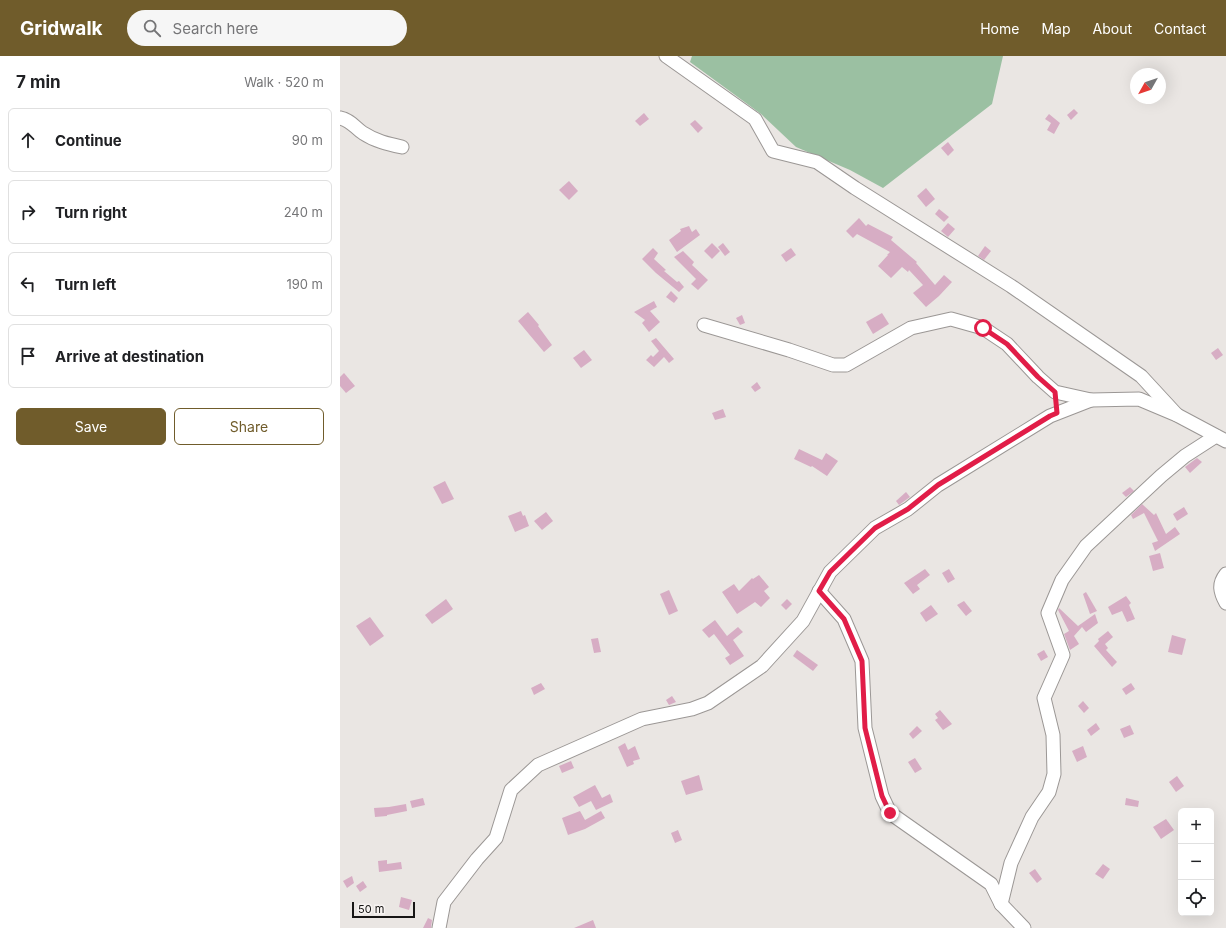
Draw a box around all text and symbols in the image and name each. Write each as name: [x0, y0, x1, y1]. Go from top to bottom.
search box: [127, 10, 407, 46]
text: Gridwalk: [20, 17, 103, 40]
icon: search: [141, 17, 163, 39]
text: Search here: [173, 19, 258, 38]
text: Home: [980, 20, 1019, 37]
text: Map: [1041, 20, 1071, 37]
text: About: [1093, 20, 1132, 37]
text: Contact: [1154, 20, 1206, 37]
north arrow: [1130, 68, 1166, 104]
text: 7 min: [16, 72, 61, 92]
text: Walk · 520 m: [244, 74, 324, 90]
icon: ahead: [17, 129, 39, 151]
text: Continue: [55, 131, 122, 150]
text: 90 m: [292, 132, 323, 148]
icon: right: [17, 201, 39, 223]
text: Turn right: [55, 203, 127, 222]
text: 240 m: [284, 204, 323, 220]
icon: left: [17, 273, 39, 295]
text: Turn left: [55, 275, 116, 294]
text: 190 m: [286, 276, 323, 292]
route start: [974, 319, 992, 337]
icon: arrive: [17, 345, 39, 367]
text: Arrive at destination: [55, 347, 204, 366]
button: Save: [16, 408, 166, 445]
button: Share: [174, 408, 324, 445]
route end: [881, 804, 899, 822]
map controls: [1178, 808, 1214, 916]
button: +: [1178, 808, 1214, 844]
button: −: [1178, 844, 1214, 880]
button: locate: [1178, 880, 1214, 916]
scale bar: [352, 900, 415, 919]
text: 50 m: [358, 902, 384, 916]

